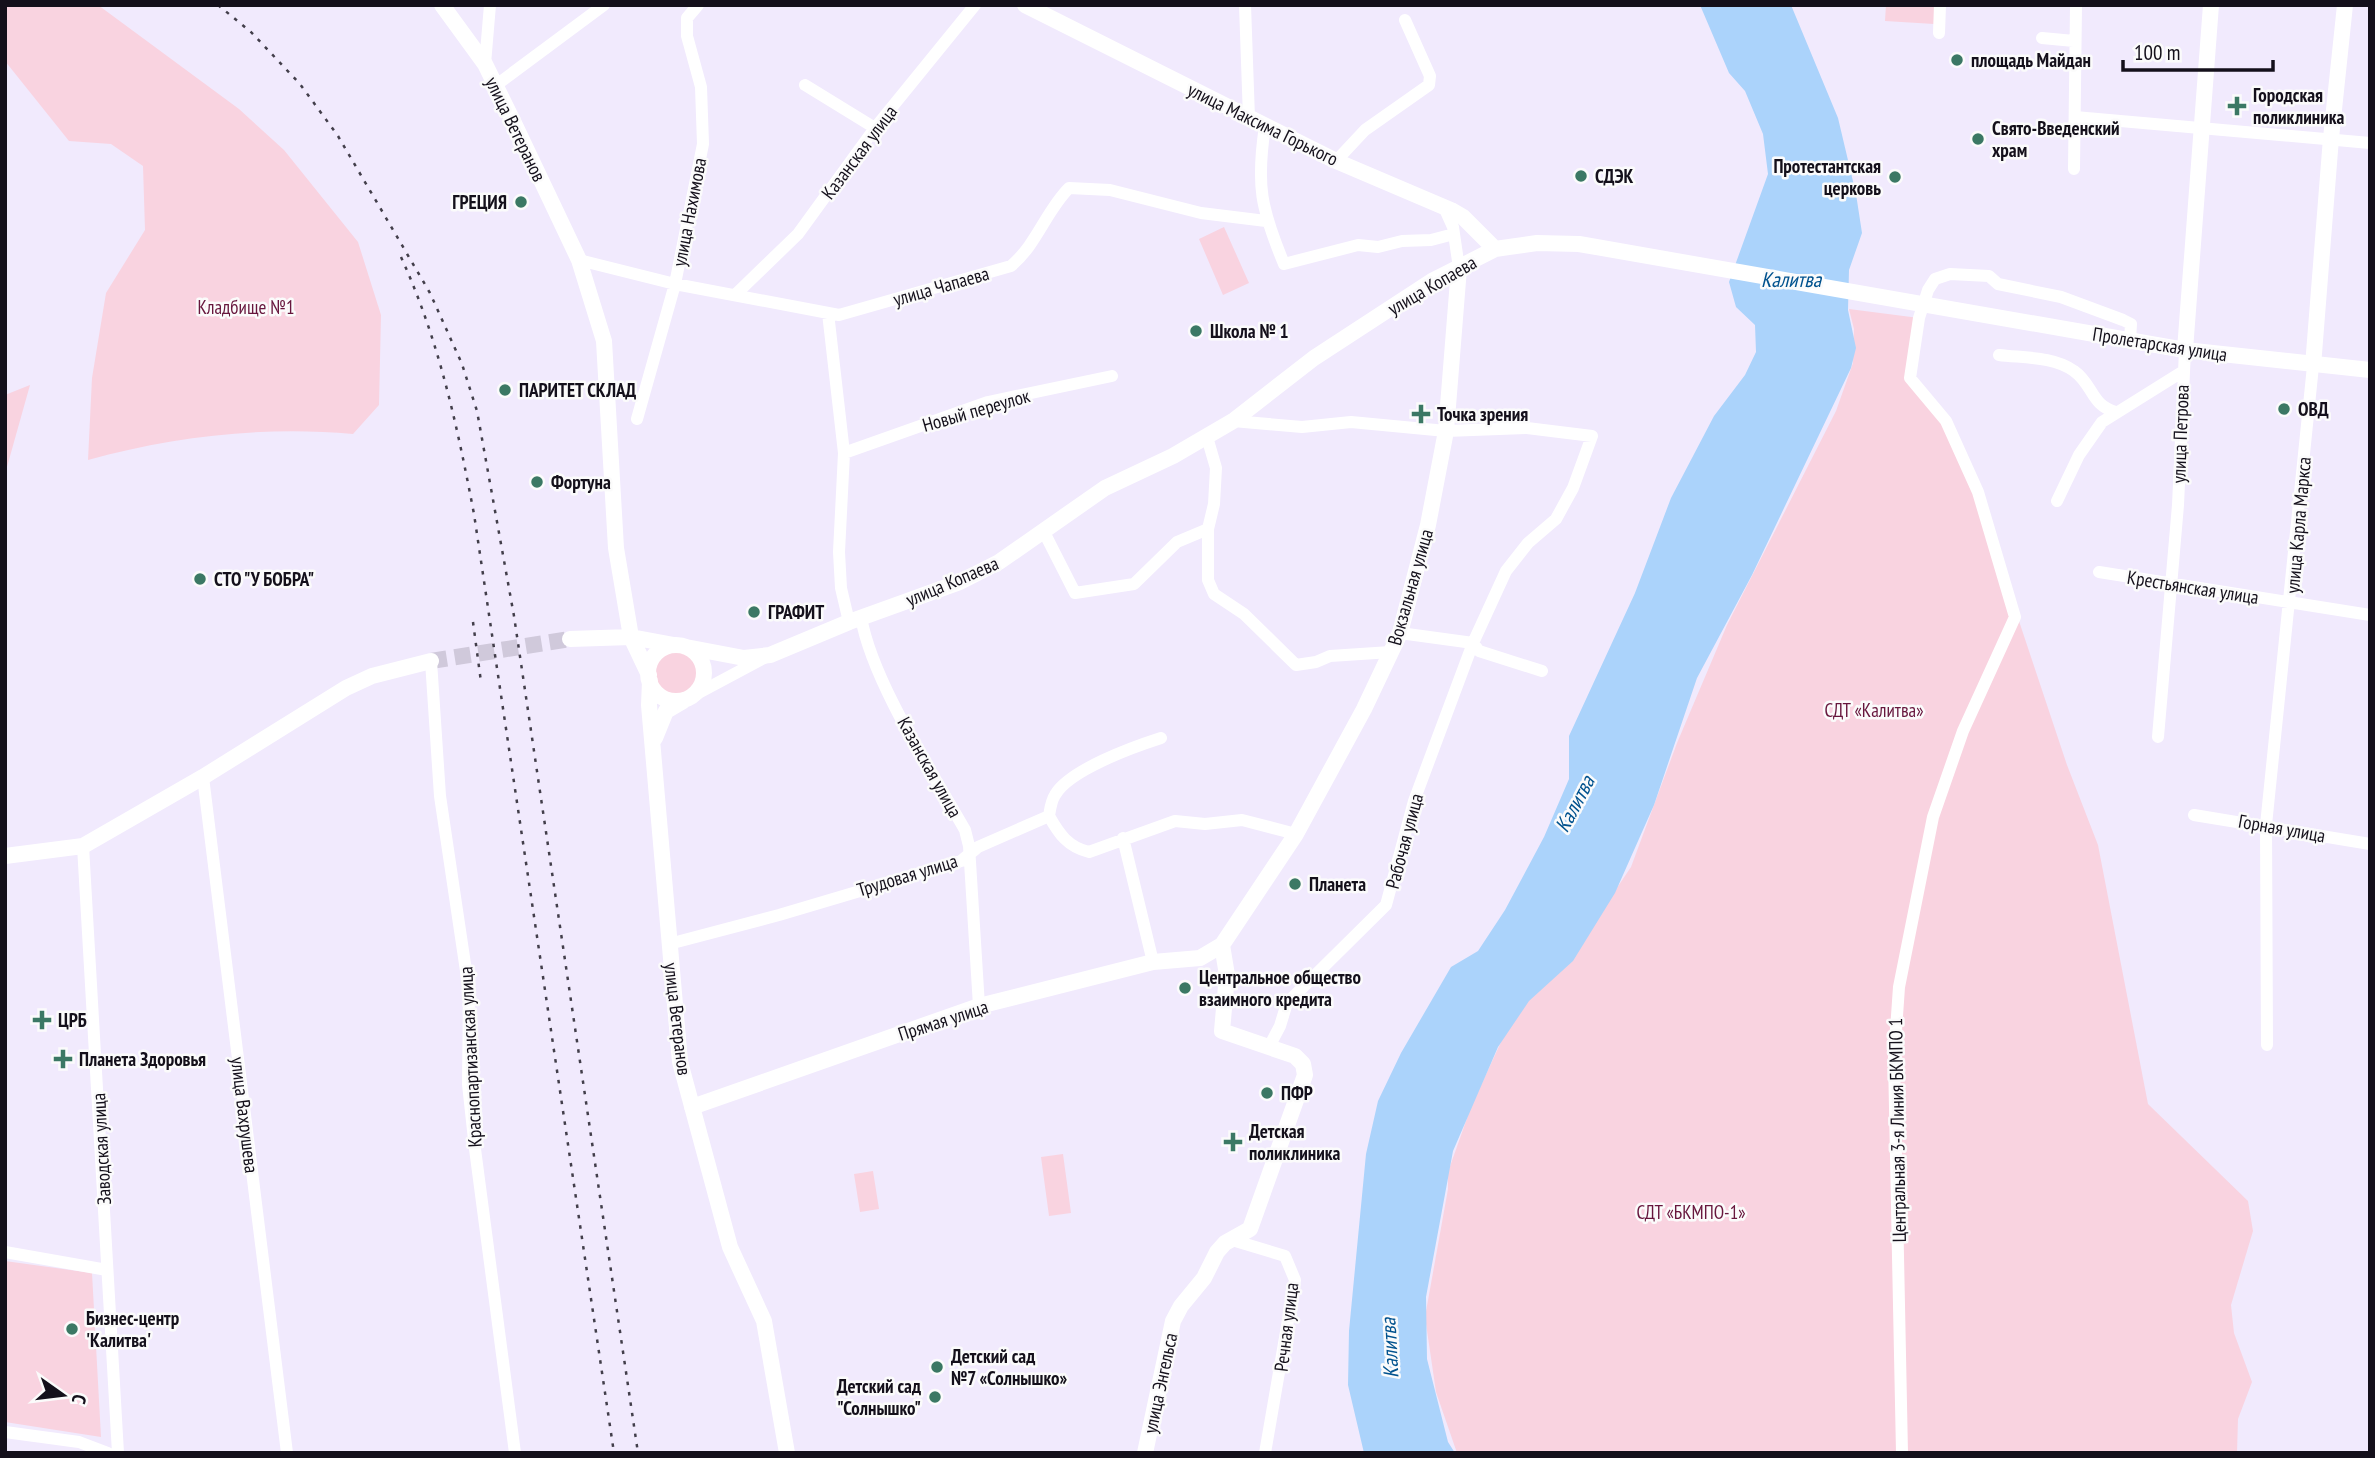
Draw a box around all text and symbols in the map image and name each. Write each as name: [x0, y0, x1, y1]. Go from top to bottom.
scale bar: [2123, 28, 2274, 72]
text: 100 m: [2134, 39, 2180, 66]
place label: площадь Майдан: [1971, 48, 2091, 72]
marker: площадь Майдан: [1949, 52, 1965, 68]
street label: улица Ветеранов: [480, 73, 552, 185]
street label: улица Максима Горького: [1184, 77, 1342, 171]
place label: Городская поликлиника: [2253, 83, 2345, 129]
marker: Городская поликлиника: [2227, 96, 2247, 116]
street label: Казанская улица: [816, 100, 902, 204]
place label: Свято-Введенский храм: [1992, 116, 2120, 162]
marker: Свято-Введенский храм: [1970, 131, 1986, 147]
place label: Протестантская церковь: [1773, 154, 1881, 200]
street label: улица Нахимова: [667, 156, 711, 268]
place label: СДЭК: [1595, 164, 1634, 188]
marker: СДЭК: [1573, 168, 1589, 184]
marker: Протестантская церковь: [1887, 169, 1903, 185]
place label: ГРЕЦИЯ: [452, 190, 507, 214]
marker: ГРЕЦИЯ: [513, 194, 529, 210]
street label: улица Копаева: [1383, 250, 1481, 320]
street label: улица Чапаева: [890, 261, 992, 311]
water label: Калитва: [1761, 266, 1823, 293]
park label: Кладбище №1: [197, 295, 295, 319]
place label: Школа № 1: [1210, 319, 1289, 343]
street label: Пролетарская улица: [2091, 322, 2229, 366]
marker: Школа № 1: [1188, 323, 1204, 339]
place label: ПАРИТЕТ СКЛАД: [519, 378, 636, 402]
marker: ПАРИТЕТ СКЛАД: [497, 382, 513, 398]
street label: Новый переулок: [919, 383, 1033, 437]
street label: улица Петрова: [2166, 384, 2194, 484]
place label: ОВД: [2298, 397, 2329, 421]
marker: ОВД: [2276, 401, 2292, 417]
place label: Точка зрения: [1437, 402, 1528, 426]
marker: Точка зрения: [1411, 404, 1431, 424]
street label: улица Карла Маркса: [2280, 456, 2316, 594]
place label: Фортуна: [551, 470, 611, 494]
marker: Фортуна: [529, 474, 545, 490]
street label: Вокзальная улица: [1382, 526, 1438, 648]
street label: улица Копаева: [902, 551, 1002, 611]
street label: Крестьянская улица: [2126, 565, 2260, 609]
place label: СТО "У БОБРА": [214, 567, 314, 591]
marker: СТО "У БОБРА": [192, 571, 208, 587]
place label: ГРАФИТ: [768, 600, 824, 624]
marker: ГРАФИТ: [746, 604, 762, 620]
park label: СДТ «Калитва»: [1824, 698, 1924, 722]
street label: Казанская улица: [892, 712, 968, 822]
water label: Калитва: [1549, 769, 1601, 837]
street label: Рабочая улица: [1380, 791, 1428, 891]
street label: Горная улица: [2237, 809, 2327, 847]
street label: Трудовая улица: [854, 848, 960, 902]
place label: Планета: [1309, 872, 1366, 896]
marker: Планета: [1287, 876, 1303, 892]
street label: улица Ветеранов: [659, 961, 697, 1077]
place label: Центральное общество взаимного кредита: [1199, 965, 1361, 1011]
street label: Краснопартизанская улица: [453, 966, 487, 1148]
marker: Центральное общество взаимного кредита: [1177, 980, 1193, 996]
street label: Прямая улица: [895, 994, 991, 1046]
place label: ЦРБ: [58, 1008, 87, 1032]
marker: ЦРБ: [32, 1010, 52, 1030]
street label: Центральная 3-я Линия БКМПО 1: [1883, 1018, 1911, 1242]
place label: Планета Здоровья: [79, 1047, 206, 1071]
marker: Планета Здоровья: [53, 1049, 73, 1069]
street label: улица Вахрушева: [226, 1055, 264, 1175]
place label: ПФР: [1281, 1081, 1313, 1105]
marker: ПФР: [1259, 1085, 1275, 1101]
street label: Заводская улица: [86, 1092, 116, 1206]
place label: Детская поликлиника: [1249, 1119, 1341, 1165]
marker: Детская поликлиника: [1223, 1132, 1243, 1152]
park label: СДТ «БКМПО-1»: [1636, 1200, 1746, 1224]
street label: Речная улица: [1269, 1281, 1303, 1373]
place label: Бизнес-центр 'Калитва': [86, 1306, 180, 1352]
water label: Калитва: [1374, 1316, 1405, 1379]
marker: Бизнес-центр 'Калитва': [64, 1321, 80, 1337]
street label: улица Энгельса: [1138, 1331, 1182, 1435]
place label: Детский сад №7 «Солнышко»: [951, 1344, 1068, 1390]
marker: Детский сад №7 «Солнышко»: [929, 1359, 945, 1375]
north arrow: [28, 1360, 98, 1430]
place label: Детский сад "Солнышко": [837, 1374, 921, 1420]
marker: Детский сад "Солнышко": [927, 1389, 943, 1405]
text: С: [67, 1392, 92, 1407]

